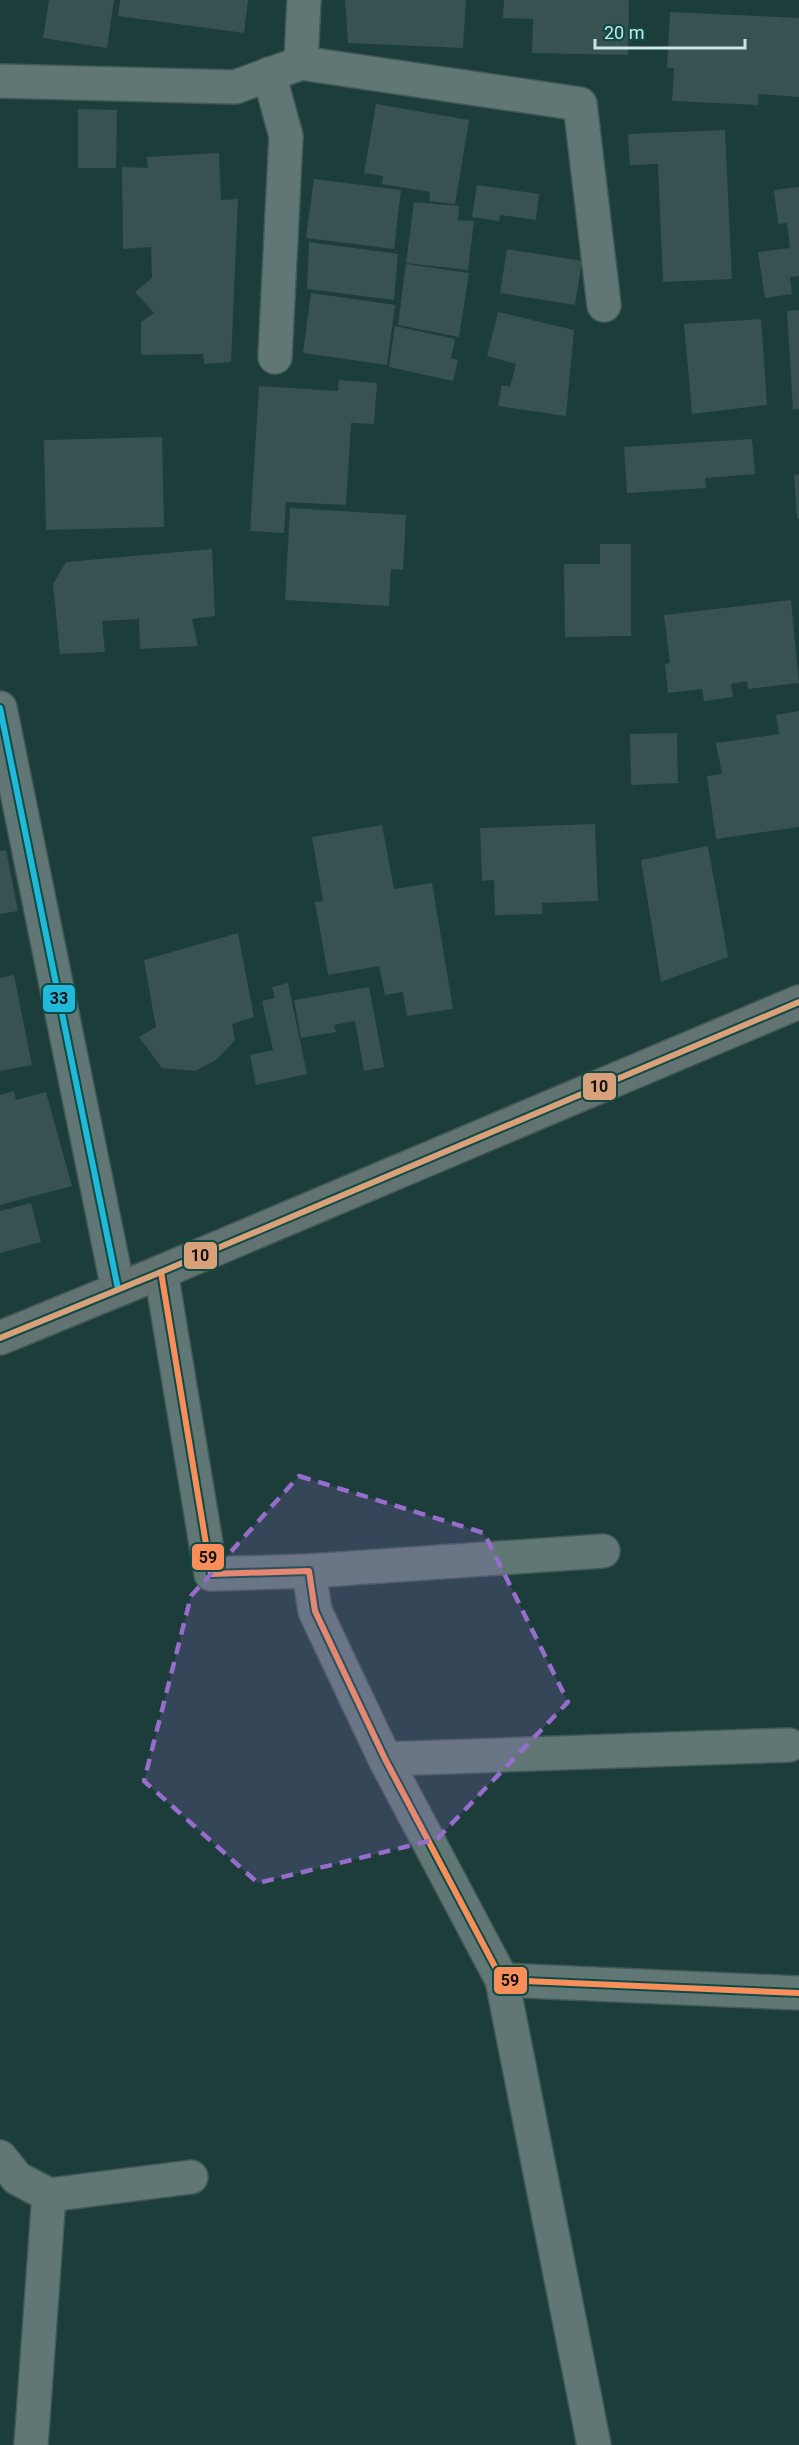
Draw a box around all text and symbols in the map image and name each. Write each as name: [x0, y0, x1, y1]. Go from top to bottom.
scale bar: [595, 12, 745, 50]
text: 20 m: [604, 22, 644, 43]
line badge: 33: [42, 984, 76, 1013]
text: 33: [50, 989, 68, 1008]
line badge: 10: [582, 1072, 617, 1101]
text: 10: [590, 1077, 608, 1096]
line badge: 10: [183, 1241, 218, 1270]
text: 10: [191, 1246, 209, 1265]
line badge: 59: [191, 1543, 225, 1571]
text: 59: [199, 1548, 217, 1567]
line badge: 59: [493, 1966, 528, 1995]
text: 59: [501, 1971, 519, 1990]

